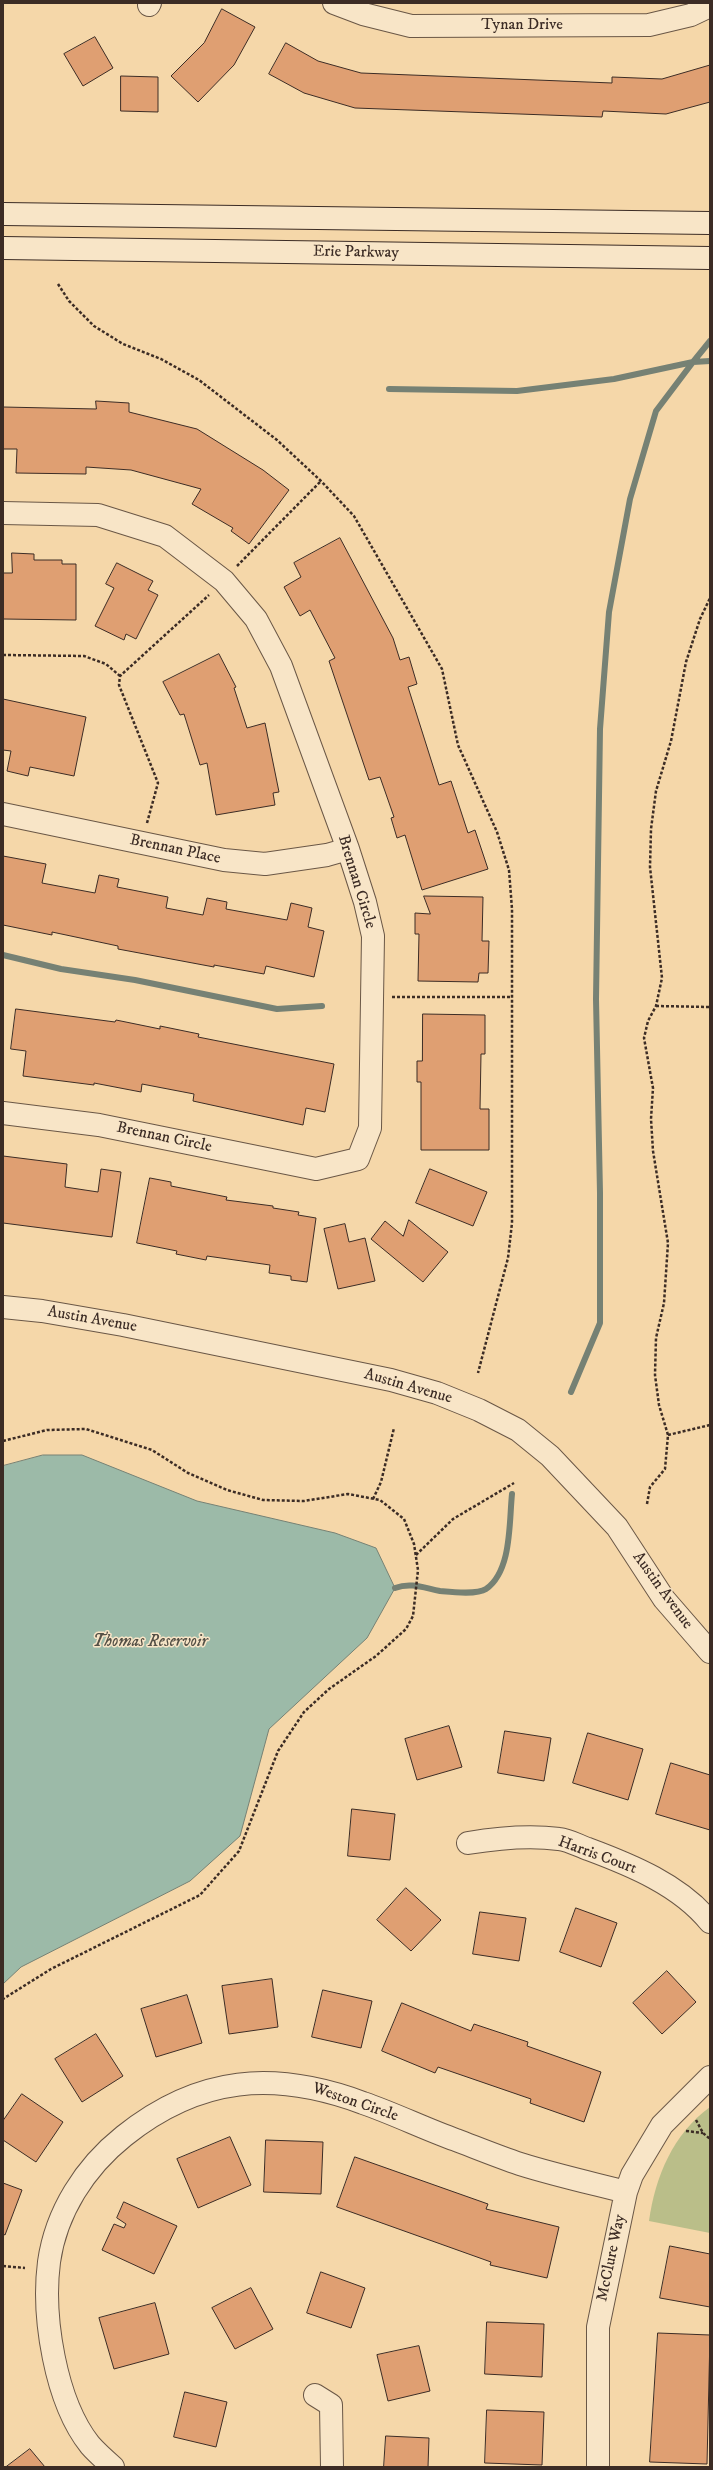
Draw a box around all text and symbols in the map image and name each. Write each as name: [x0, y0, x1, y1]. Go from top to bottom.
street label: Tynan Drive: [481, 16, 563, 36]
street label: Erie Parkway: [313, 243, 399, 263]
street label: Brennan Place: [128, 831, 222, 869]
street label: Brennan Circle: [333, 833, 379, 931]
street label: Brennan Circle: [115, 1119, 213, 1157]
street label: Austin Avenue: [46, 1303, 138, 1337]
street label: Austin Avenue: [362, 1365, 454, 1409]
street label: Austin Avenue: [628, 1549, 696, 1633]
water label: Thomas Reservoir: [93, 1632, 207, 1652]
street label: Harris Court: [555, 1833, 639, 1879]
street label: Weston Circle: [310, 2079, 400, 2127]
street label: McClure Way: [593, 2213, 631, 2303]

